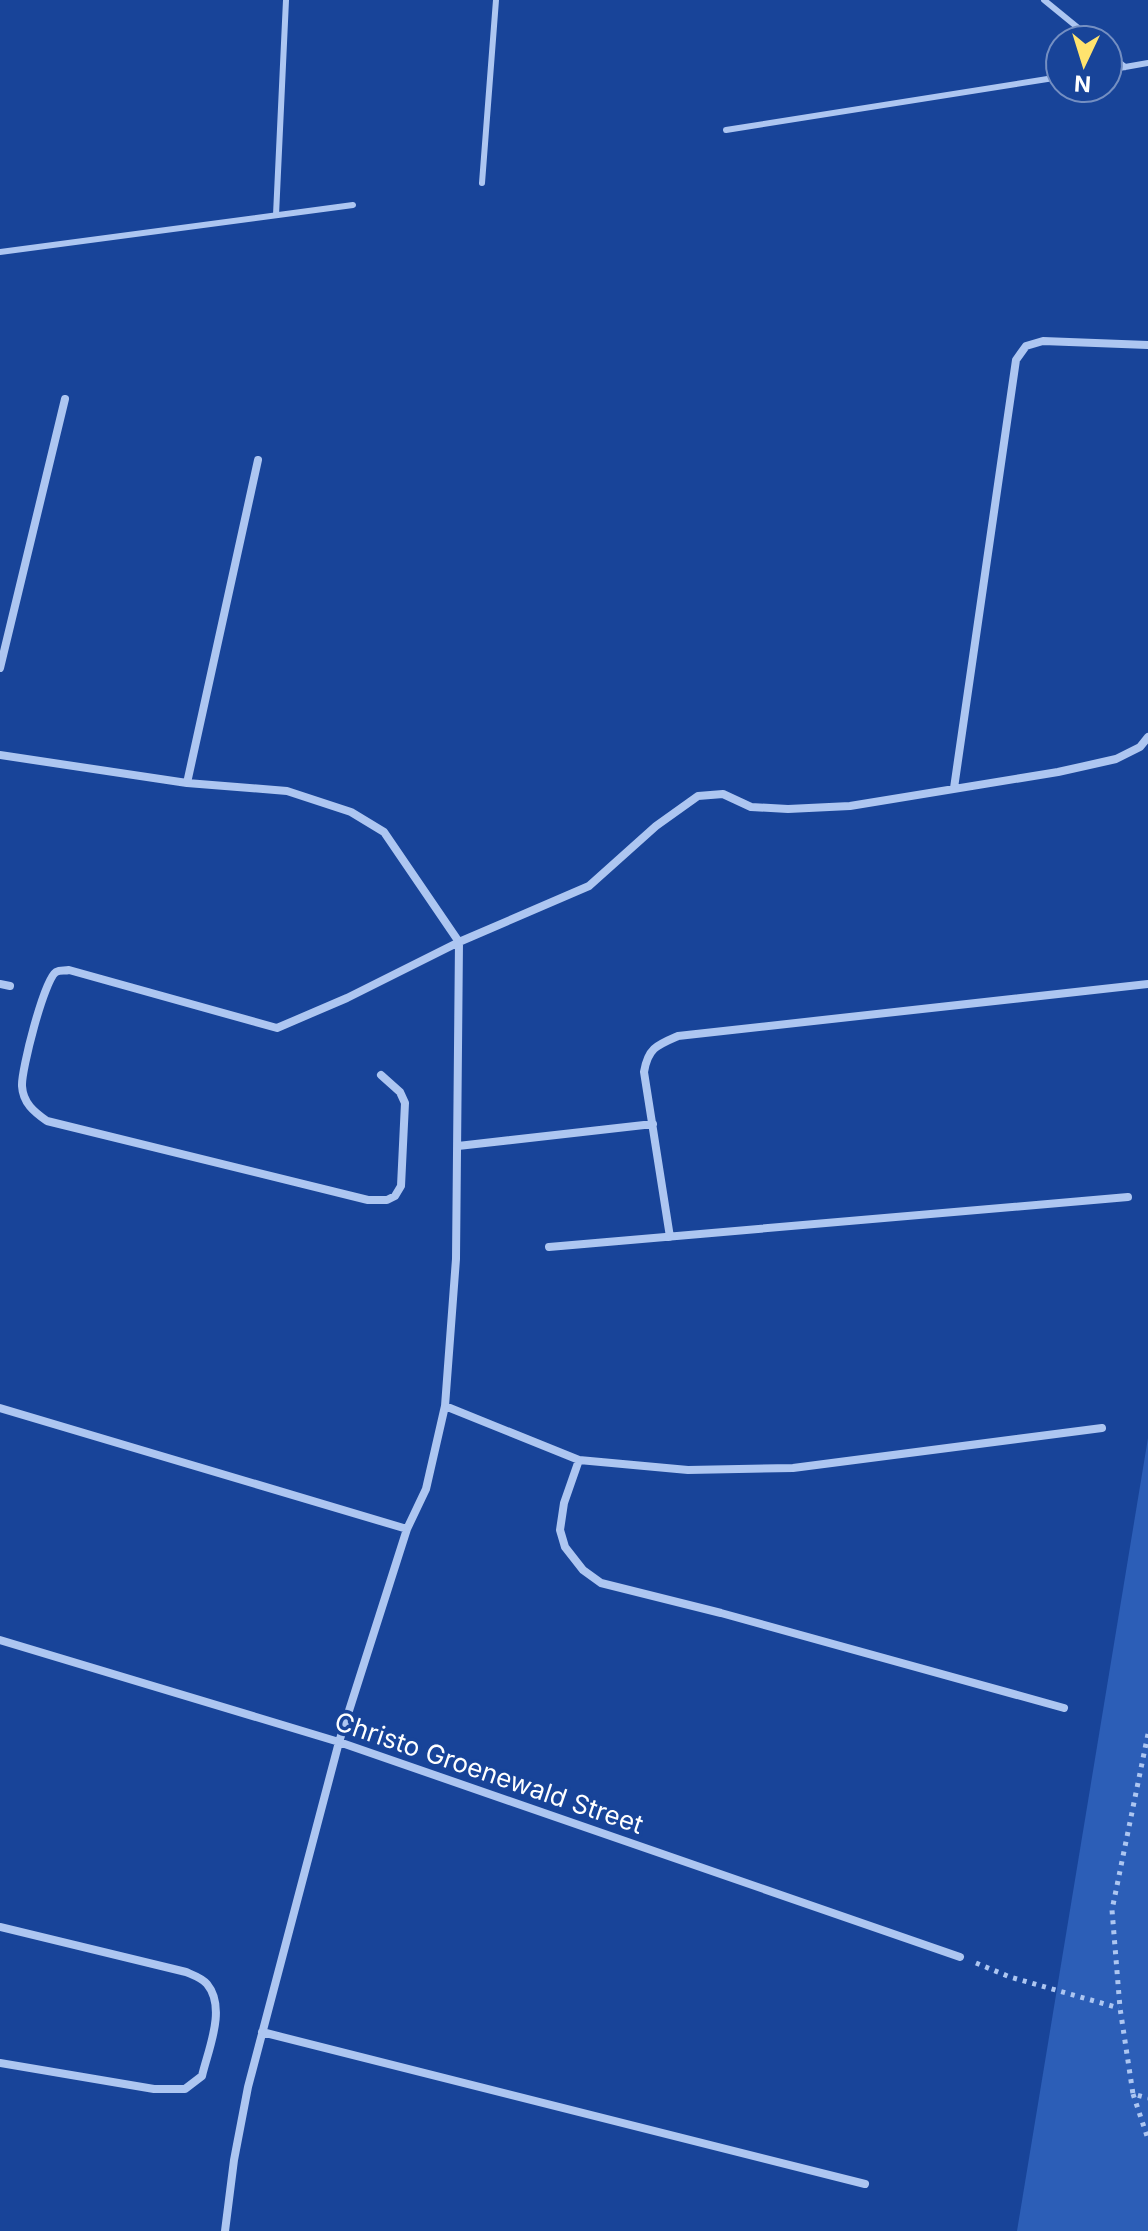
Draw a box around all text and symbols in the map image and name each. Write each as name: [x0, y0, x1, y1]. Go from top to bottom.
north arrow: [1044, 24, 1124, 104]
text: N: [1073, 70, 1092, 98]
street label: Christo Groenewald Street: [331, 1705, 647, 1840]

